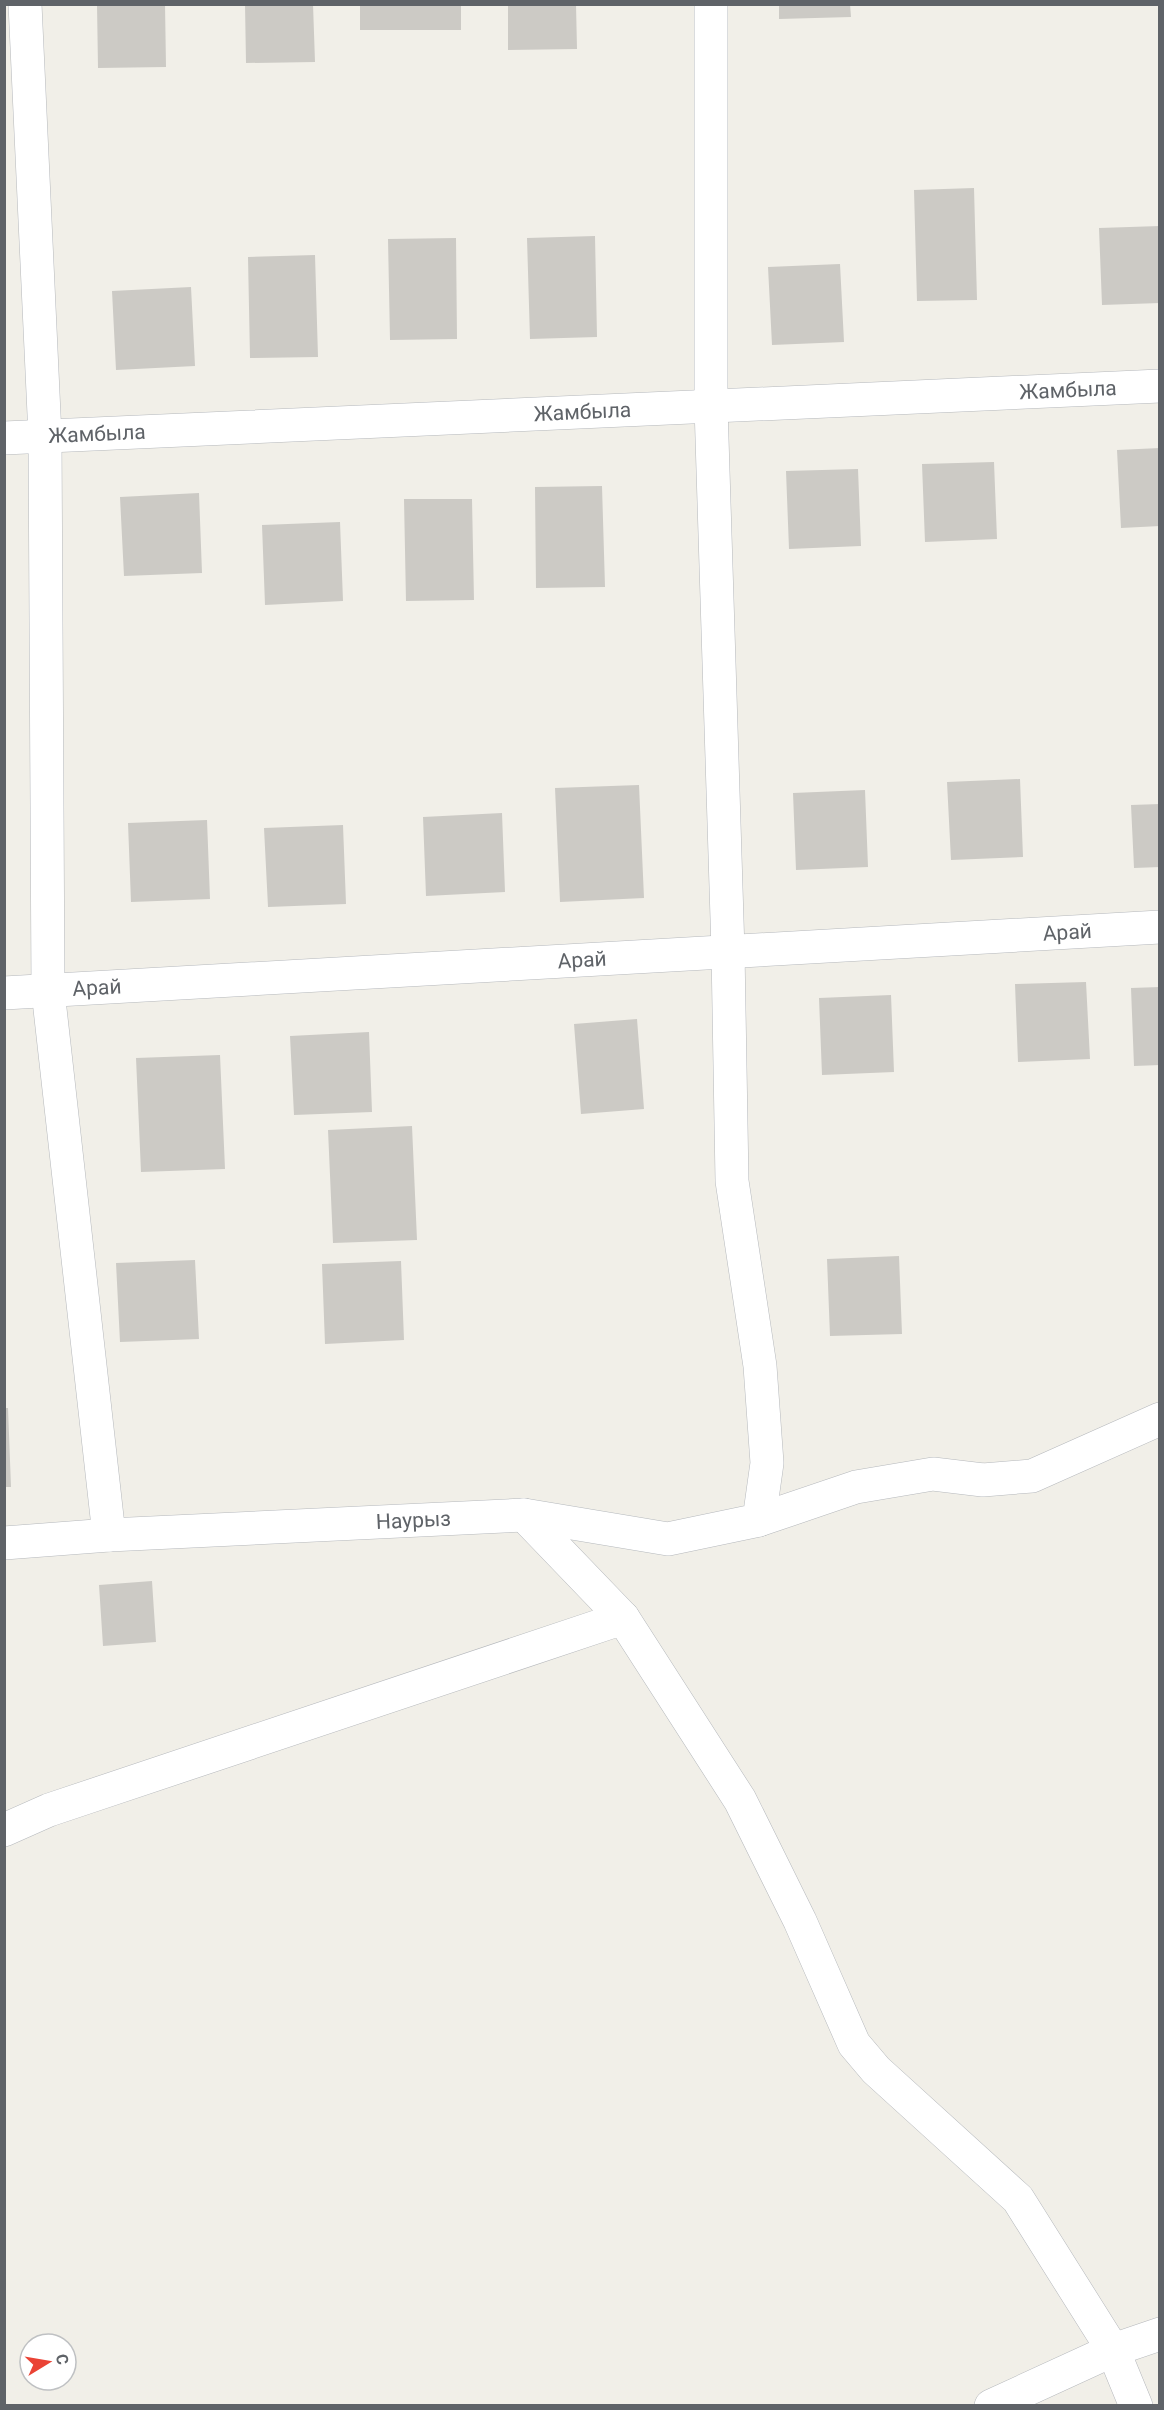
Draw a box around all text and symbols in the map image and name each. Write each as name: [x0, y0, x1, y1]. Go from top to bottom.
street label: Жамбыла: [1019, 376, 1117, 404]
street label: Жамбыла: [533, 398, 632, 426]
street label: Жамбыла: [48, 420, 146, 448]
street label: Арай: [1042, 919, 1092, 946]
street label: Арай: [557, 947, 607, 973]
street label: Арай: [72, 974, 122, 1001]
street label: Наурыз: [375, 1507, 451, 1534]
north arrow: [18, 2332, 78, 2392]
text: С: [52, 2352, 73, 2366]

